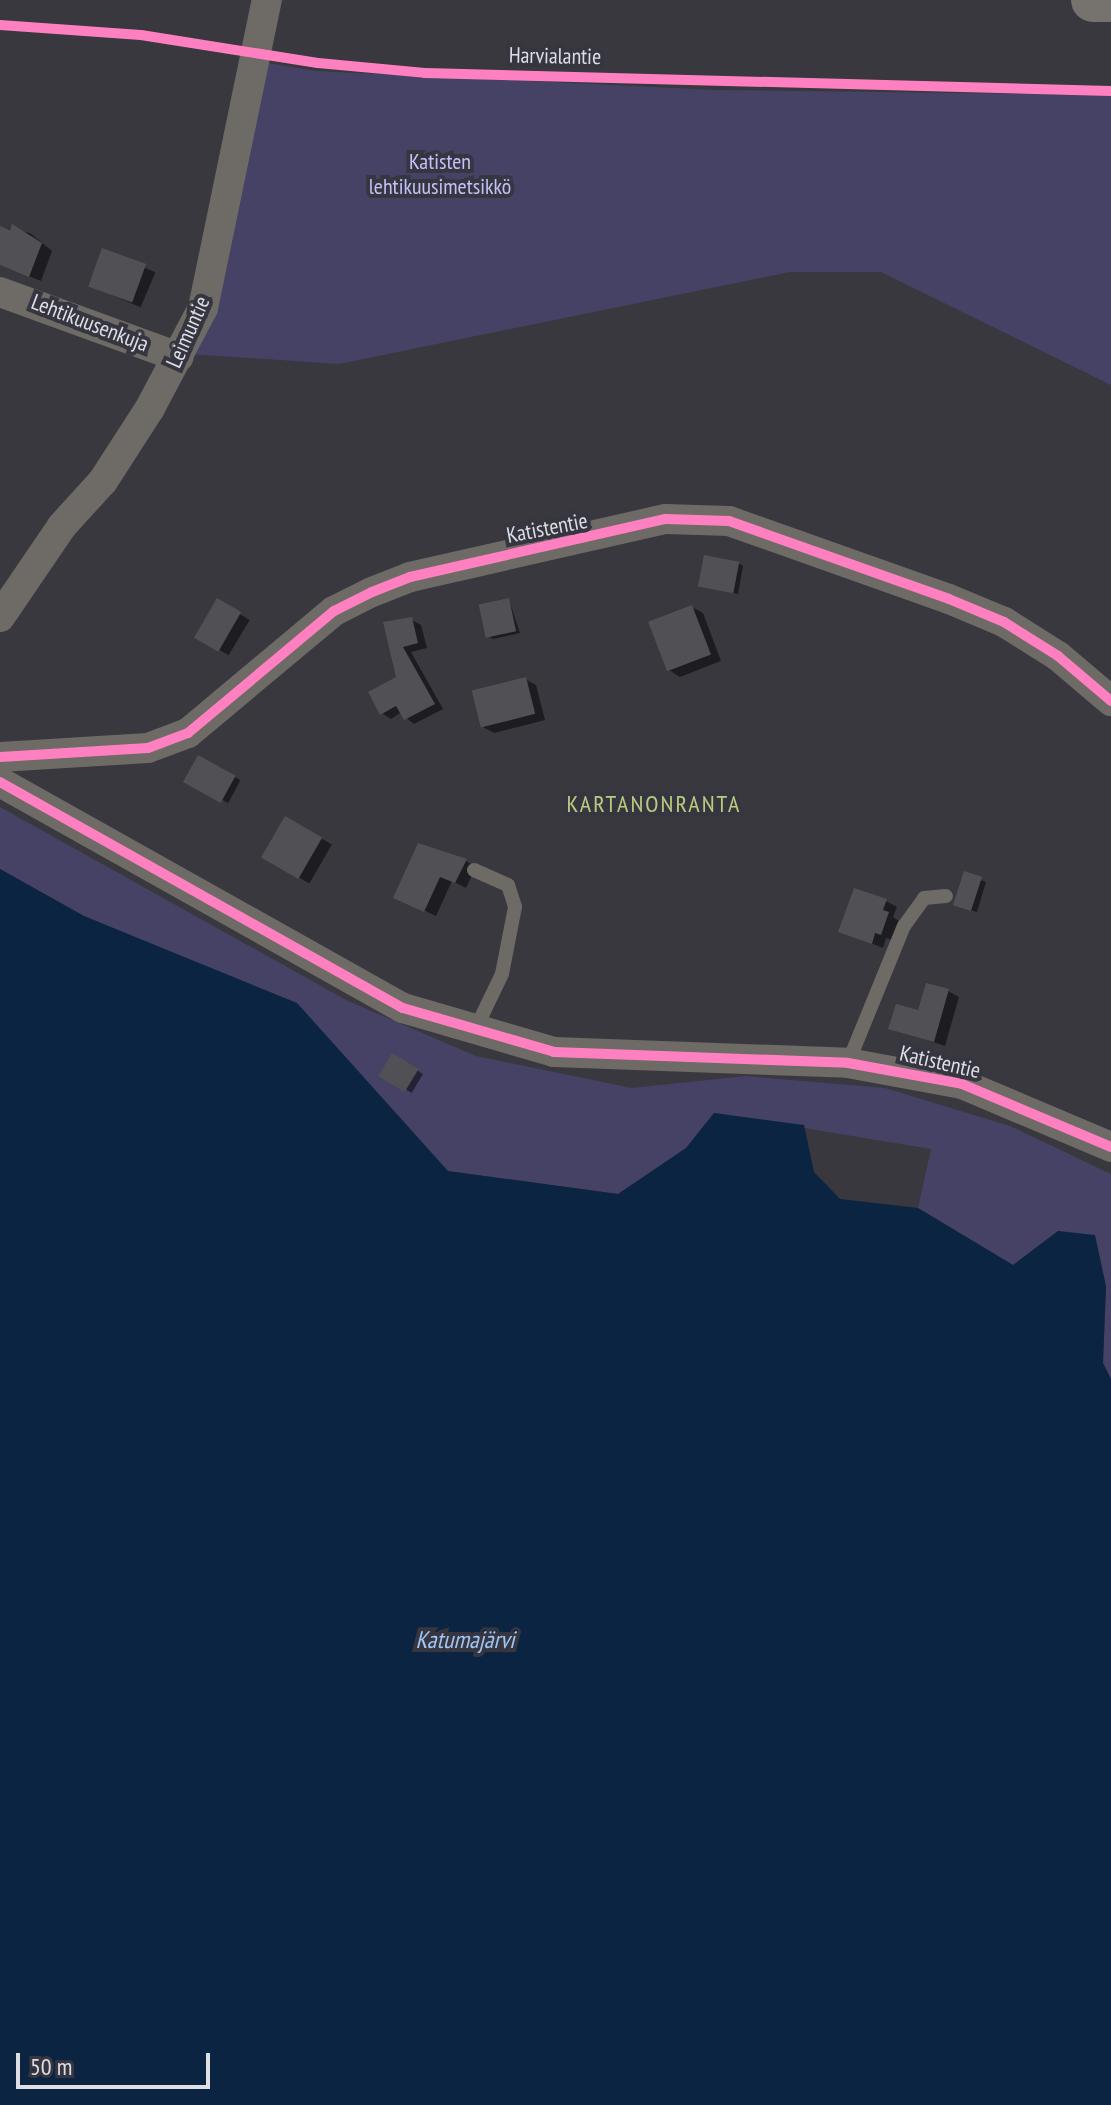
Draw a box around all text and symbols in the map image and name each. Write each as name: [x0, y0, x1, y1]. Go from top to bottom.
street label: Harvialantie: [509, 42, 601, 70]
park label: Katisten lehtikuusimetsikkö: [369, 148, 511, 200]
street label: Lehtikuusenkuja: [28, 289, 152, 357]
street label: Leimuntie: [161, 292, 215, 372]
street label: Katistentie: [504, 507, 590, 549]
district label: KARTANONRANTA: [567, 790, 741, 818]
street label: Katistentie: [897, 1040, 983, 1084]
water label: Katumajärvi: [415, 1626, 515, 1654]
scale bar: [20, 2037, 214, 2087]
text: 50 m: [30, 2051, 72, 2082]

